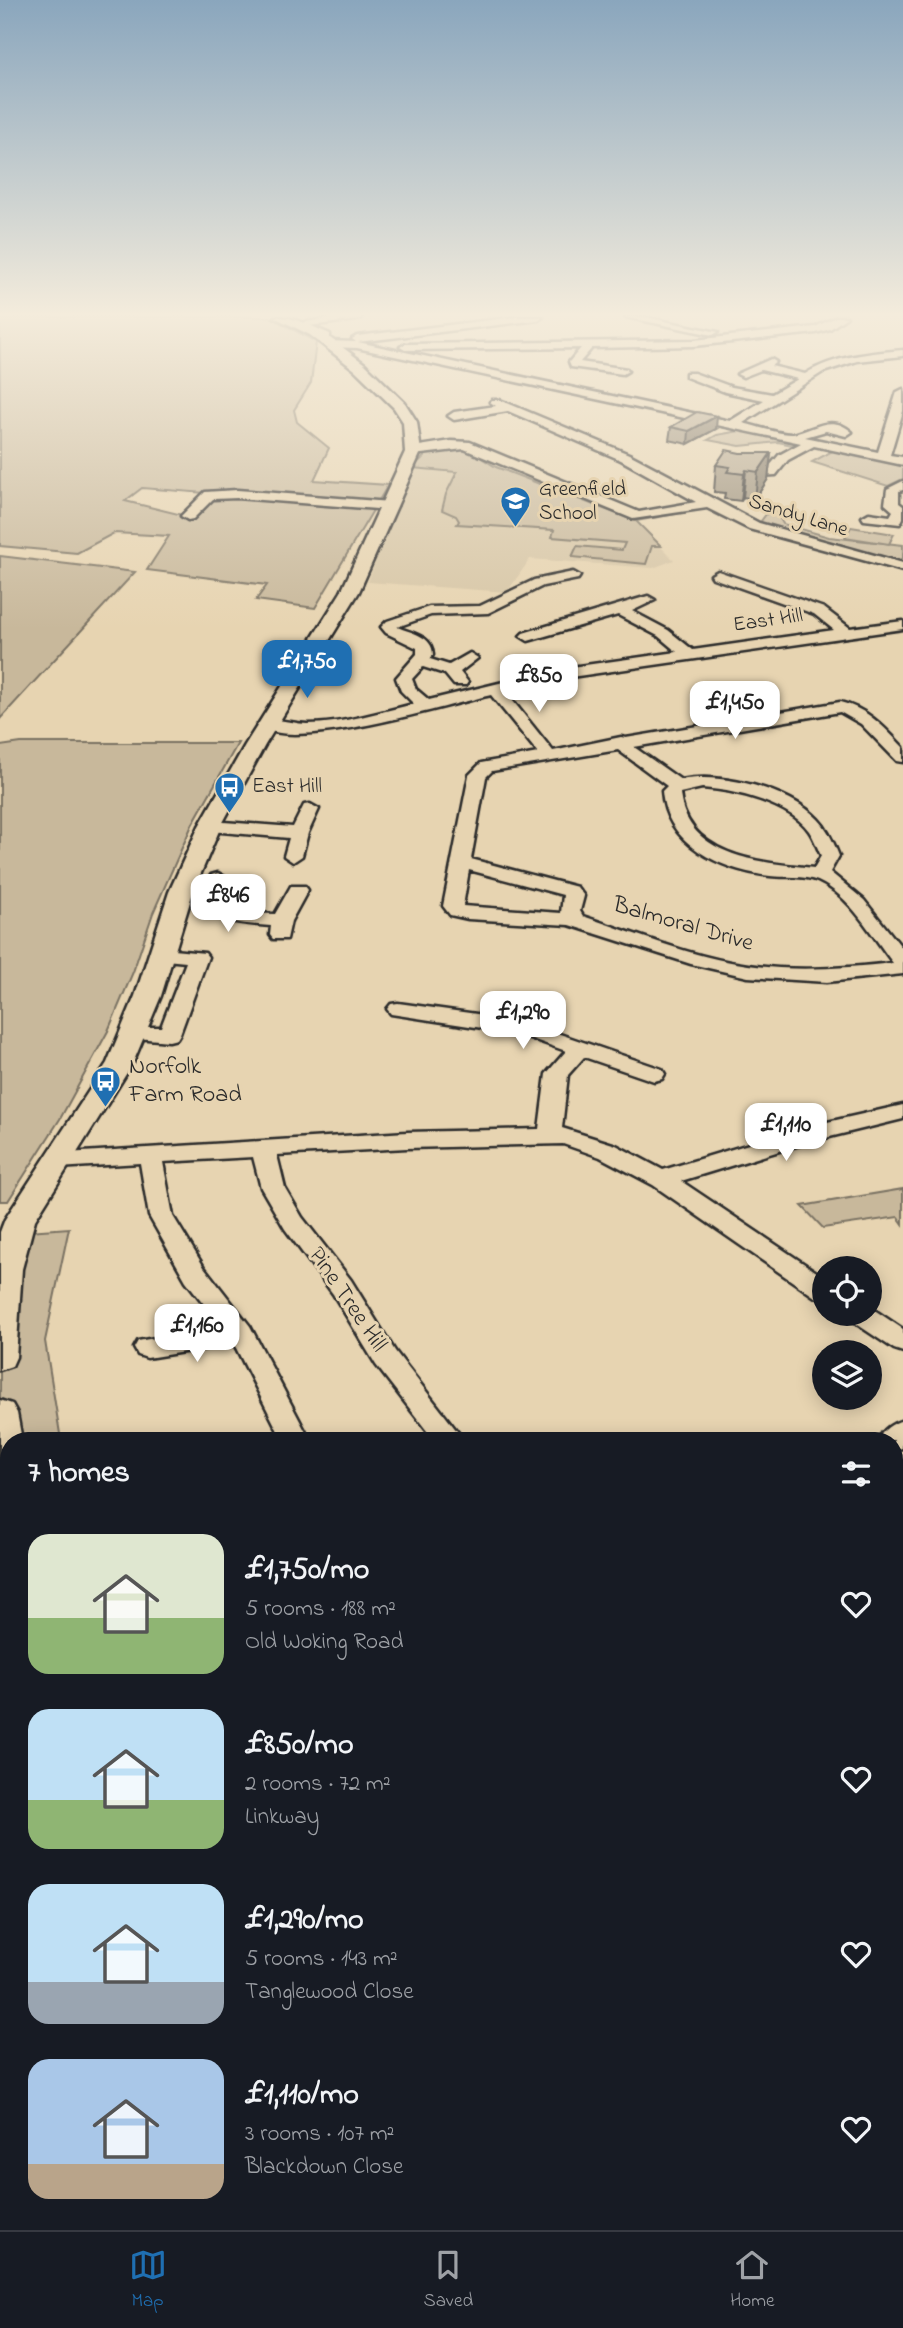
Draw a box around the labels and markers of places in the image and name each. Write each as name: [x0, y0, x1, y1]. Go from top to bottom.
place label: Greenfield School: [539, 475, 626, 529]
school or university icon: Greenfield School: [499, 485, 533, 529]
pin: £1,750: [250, 640, 364, 700]
pin: £850: [498, 654, 580, 714]
pin: £1,450: [678, 682, 792, 741]
bus stop icon: East Hill: [212, 770, 246, 814]
place label: East Hill: [252, 772, 322, 802]
pin: £846: [187, 874, 269, 934]
pin: £1,290: [466, 992, 580, 1051]
place label: Norfolk Farm Road: [128, 1050, 242, 1113]
bus stop icon: Norfolk Farm Road: [89, 1064, 123, 1108]
pin: £1,110: [729, 1104, 843, 1163]
pin: £1,160: [140, 1304, 254, 1364]

